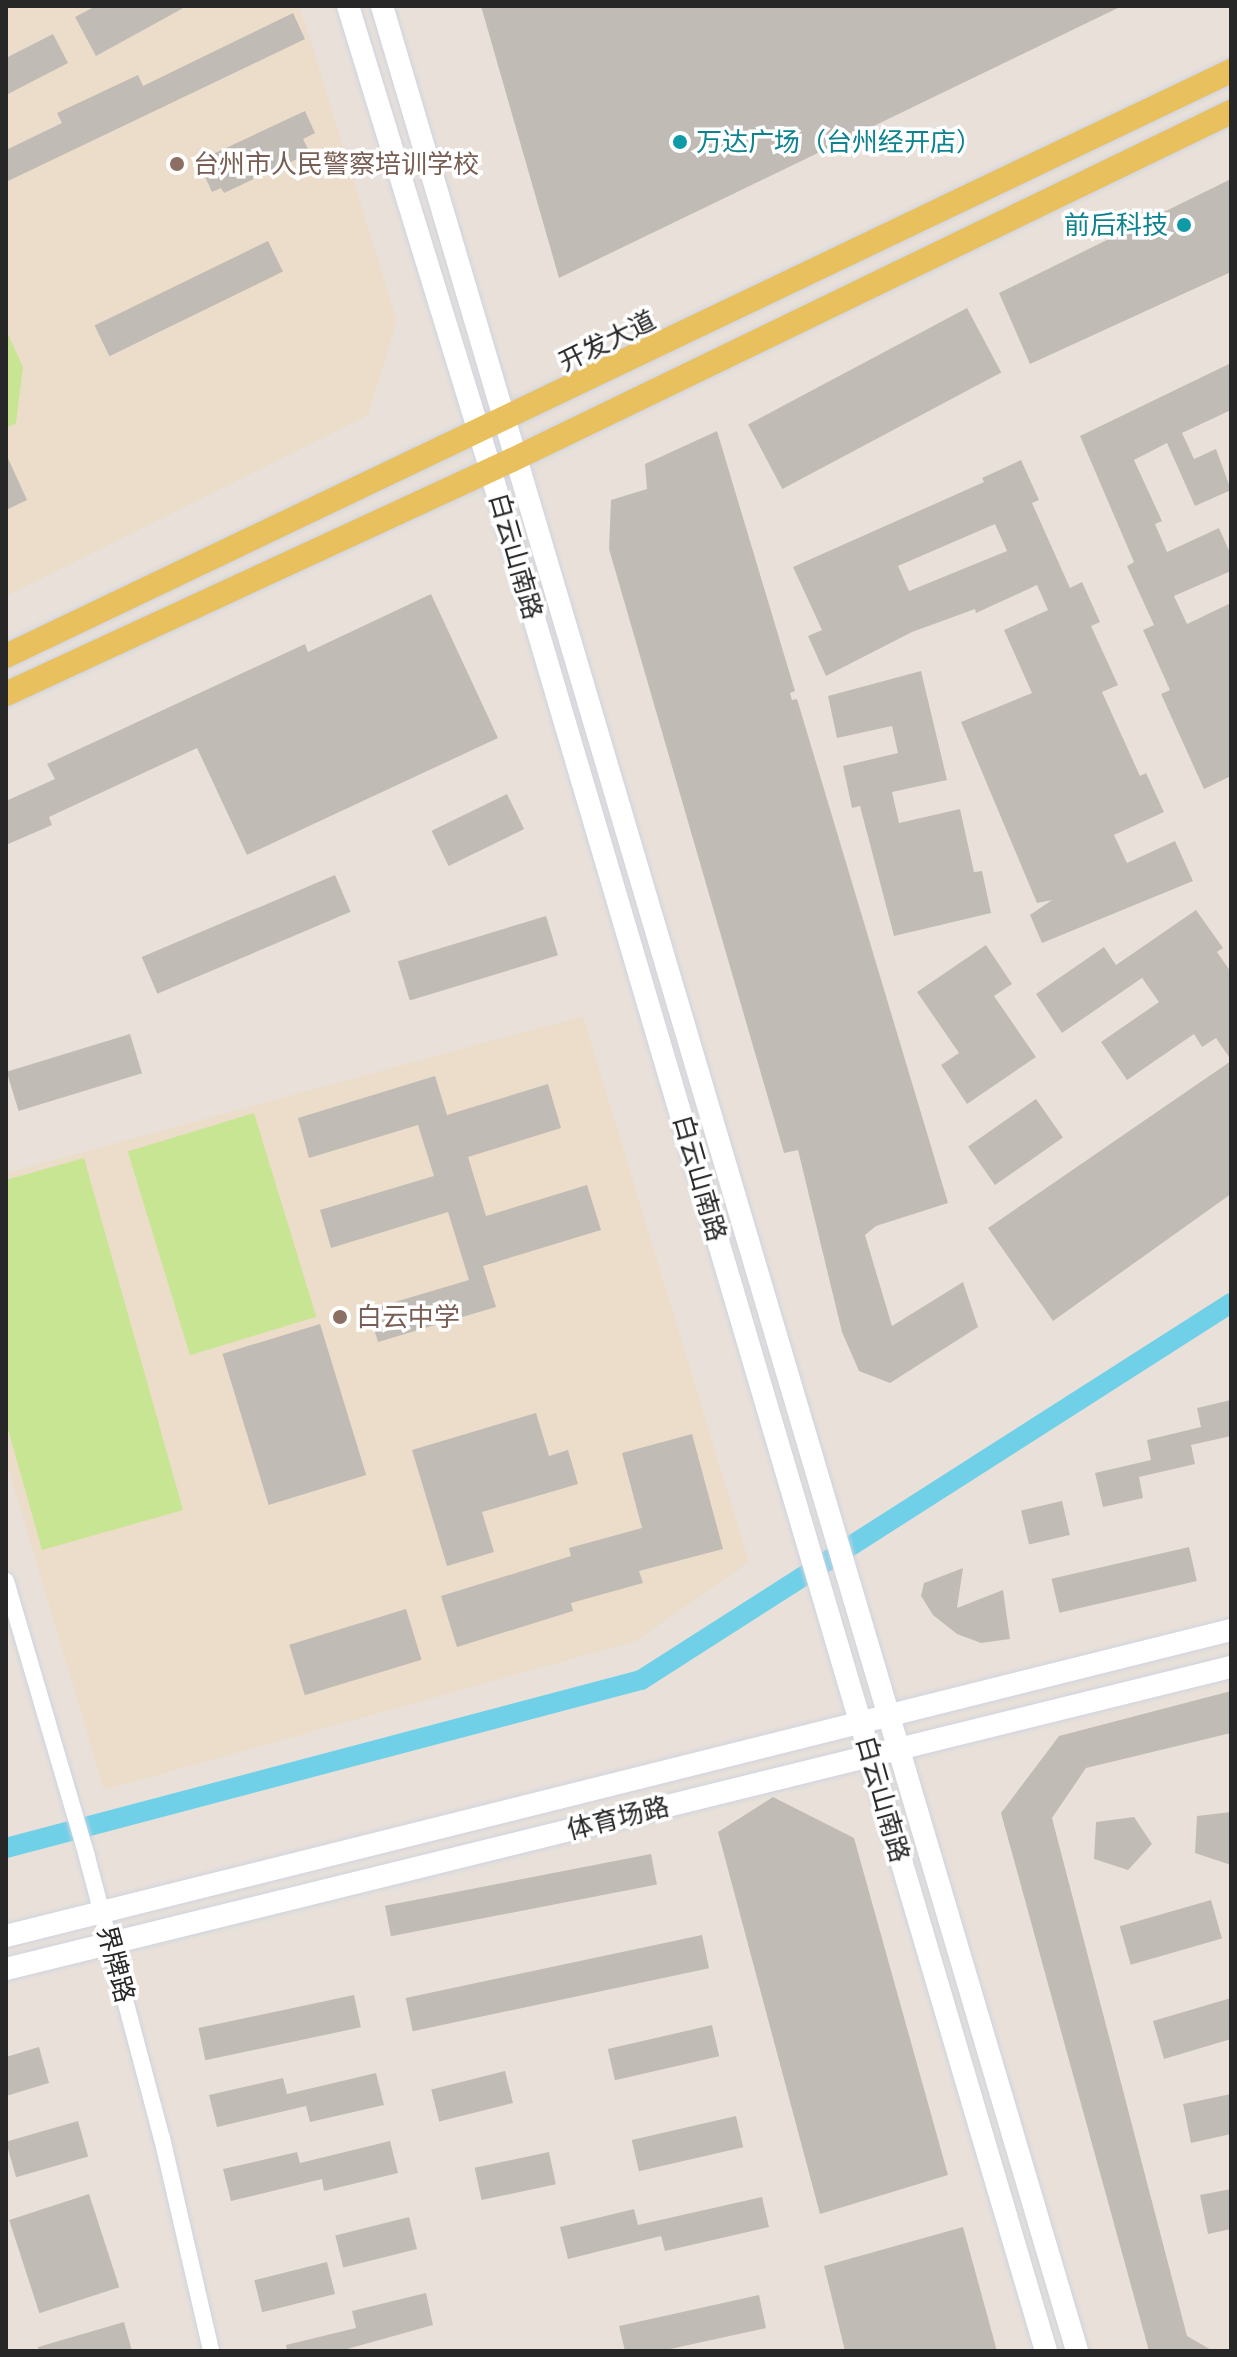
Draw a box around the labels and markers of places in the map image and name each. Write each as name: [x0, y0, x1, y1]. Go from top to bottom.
place label: 万达广场（台州经开店）: [696, 126, 982, 158]
marker: 万达广场（台州经开店）: [671, 133, 689, 151]
place label: 台州市人民警察培训学校: [193, 148, 479, 180]
marker: 台州市人民警察培训学校: [168, 155, 186, 173]
place label: 前后科技: [1064, 209, 1168, 241]
marker: 前后科技: [1175, 216, 1193, 234]
place label: 白云中学: [356, 1301, 460, 1333]
marker: 白云中学: [331, 1308, 349, 1326]

